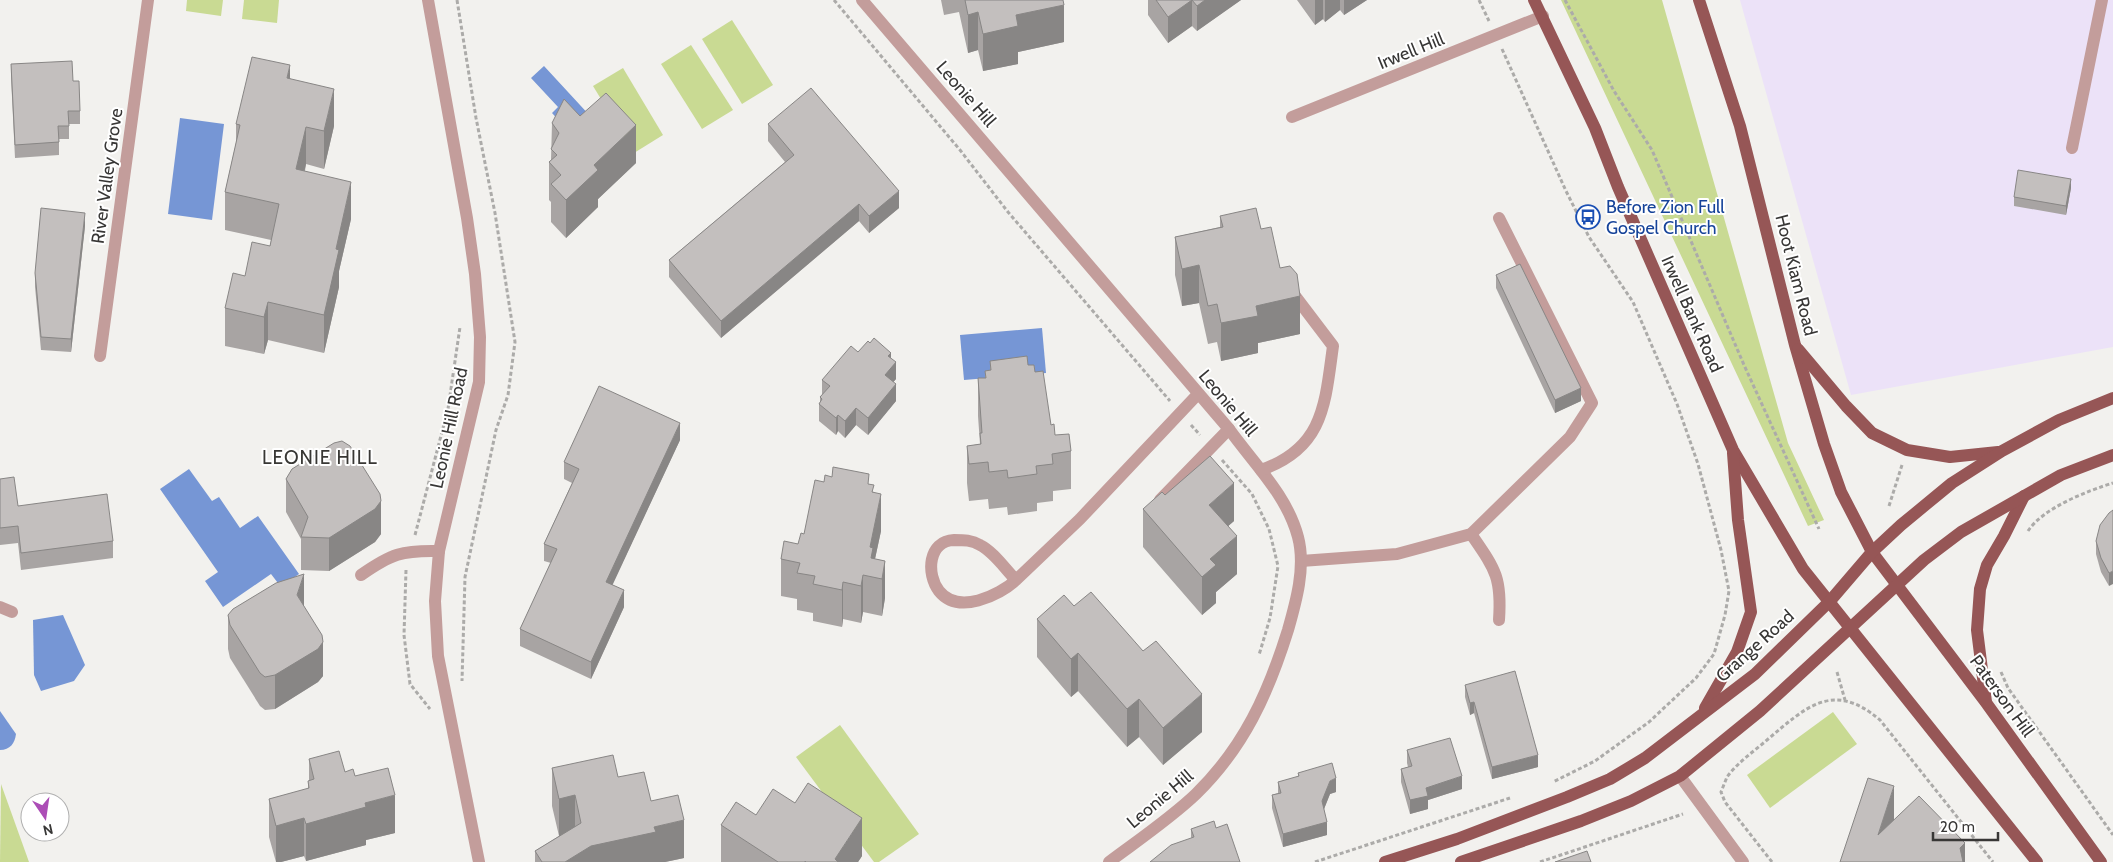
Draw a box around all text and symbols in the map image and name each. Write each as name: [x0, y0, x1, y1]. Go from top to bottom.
street label: Irwell Hill: [1375, 27, 1448, 74]
street label: Leonie Hill: [931, 57, 1001, 132]
street label: River Valley Grove: [87, 107, 127, 245]
place label: Before Zion Full Gospel Church: [1606, 196, 1725, 239]
bus stop icon: Before Zion Full Gospel Church: [1575, 204, 1601, 230]
street label: Hoot Kiam Road: [1770, 212, 1822, 338]
street label: Irwell Bank Road: [1656, 252, 1728, 376]
street label: Leonie Hill: [1194, 365, 1263, 441]
street label: Leonie Hill Road: [425, 366, 473, 490]
district label: LEONIE HILL: [262, 446, 378, 469]
street label: Grange Road: [1711, 605, 1799, 687]
street label: Paterson Hill: [1965, 651, 2039, 742]
street label: Leonie Hill: [1122, 764, 1198, 833]
north arrow: [20, 792, 70, 842]
scale bar: [1933, 810, 1998, 842]
text: 20 m: [1940, 818, 1975, 836]
text: N: [41, 820, 55, 840]

